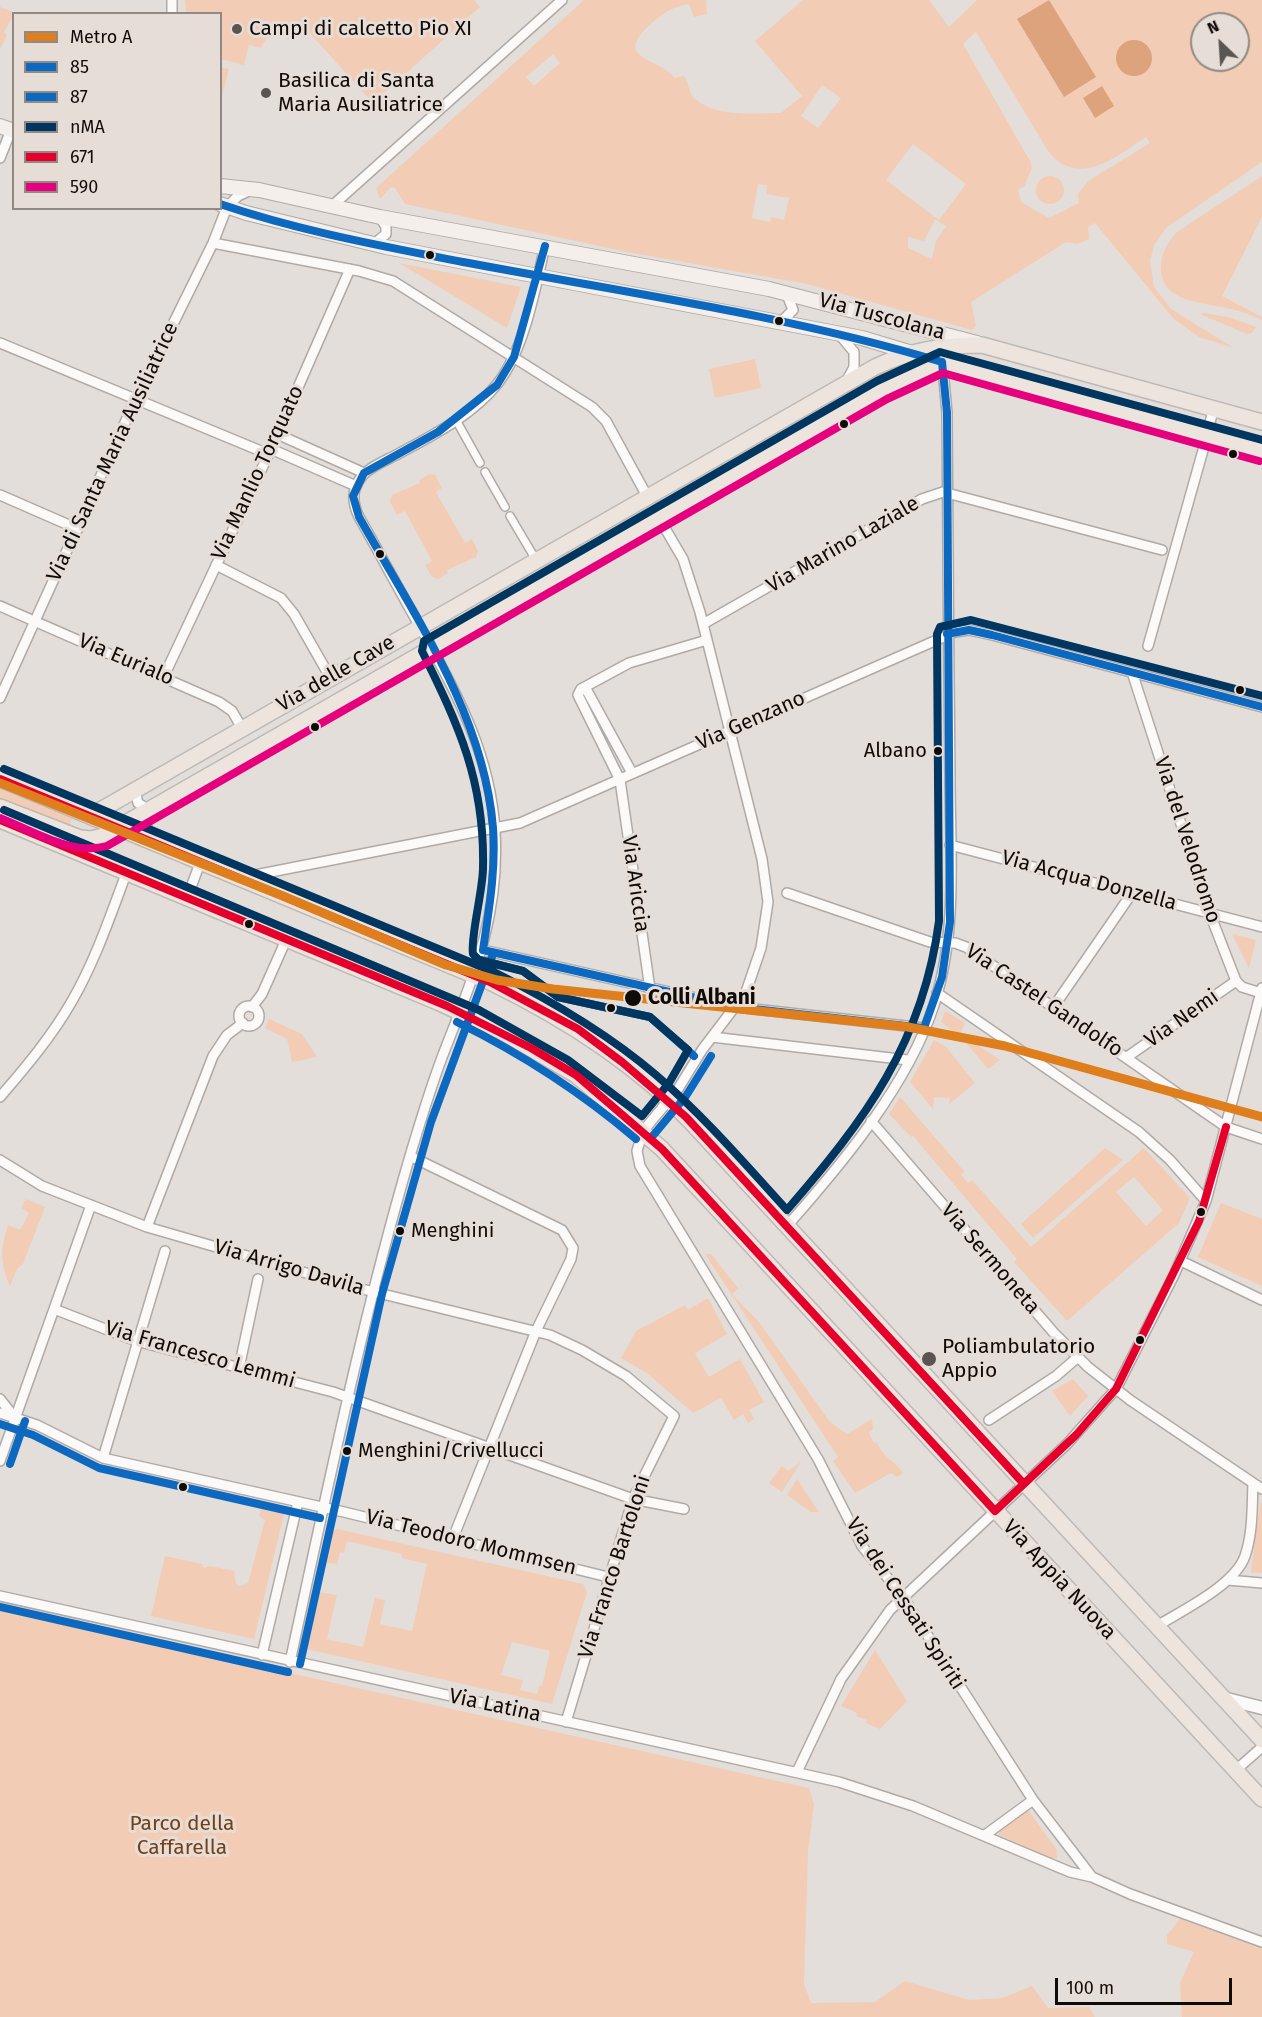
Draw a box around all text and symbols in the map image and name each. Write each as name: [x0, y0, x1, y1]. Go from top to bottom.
legend: [12, 12, 222, 210]
north arrow: [1190, 12, 1250, 72]
place label: Campi di calcetto Pio XI: [249, 16, 472, 42]
text: N: [1204, 16, 1222, 38]
marker: Campi di calcetto Pio XI: [230, 22, 244, 36]
text: Metro A: [70, 26, 132, 48]
text: 85: [70, 56, 89, 78]
place label: Basilica di Santa Maria Ausiliatrice: [278, 68, 443, 118]
text: 87: [70, 86, 88, 108]
marker: Basilica di Santa Maria Ausiliatrice: [259, 86, 273, 100]
text: nMA: [70, 116, 105, 138]
text: 671: [70, 146, 95, 168]
text: 590: [70, 176, 98, 198]
unlabelled marker: [424, 249, 436, 261]
street label: Via Tuscolana: [816, 288, 948, 346]
unlabelled marker: [773, 315, 785, 327]
street label: Via di Santa Maria Ausiliatrice: [42, 318, 184, 586]
street label: Via Manlio Torquato: [206, 382, 310, 564]
unlabelled marker: [838, 418, 850, 430]
unlabelled marker: [1227, 448, 1239, 460]
street label: Via Marino Laziale: [762, 491, 924, 599]
unlabelled marker: [374, 548, 386, 560]
street label: Via Eurialo: [74, 629, 178, 691]
street label: Via delle Cave: [272, 630, 400, 718]
unlabelled marker: [1234, 684, 1246, 696]
street label: Via Genzano: [693, 686, 809, 756]
unlabelled marker: [309, 721, 321, 733]
place label: Albano: [864, 739, 927, 763]
marker: Albano: [932, 745, 944, 757]
street label: Via del Velodromo: [1148, 753, 1226, 927]
street label: Via Ariccia: [616, 834, 654, 934]
street label: Via Acqua Donzella: [999, 846, 1179, 916]
unlabelled marker: [243, 918, 255, 930]
street label: Via Castel Gandolfo: [960, 939, 1128, 1063]
place label: Colli Albani: [648, 985, 756, 1011]
street label: Via Nemi: [1140, 985, 1224, 1053]
marker: Colli Albani: [623, 988, 643, 1008]
unlabelled marker: [605, 1002, 617, 1014]
street label: Via Sermoneta: [935, 1198, 1045, 1320]
unlabelled marker: [1195, 1206, 1207, 1218]
place label: Menghini: [411, 1219, 494, 1243]
marker: Menghini: [394, 1225, 406, 1237]
street label: Via Arrigo Davila: [211, 1234, 367, 1302]
street label: Via Francesco Lemmi: [102, 1316, 298, 1394]
place label: Poliambulatorio Appio: [942, 1334, 1095, 1384]
unlabelled marker: [1134, 1334, 1146, 1346]
marker: Poliambulatorio Appio: [920, 1350, 938, 1368]
place label: Menghini/Crivellucci: [358, 1439, 544, 1463]
marker: Menghini/Crivellucci: [341, 1445, 353, 1457]
street label: Via Franco Bartoloni: [573, 1472, 657, 1662]
unlabelled marker: [177, 1481, 189, 1493]
street label: Via Teodoro Mommsen: [363, 1505, 579, 1581]
street label: Via dei Cessati Spiriti: [840, 1513, 970, 1695]
street label: Via Appia Nuova: [997, 1515, 1121, 1645]
street label: Via Latina: [447, 1684, 543, 1728]
park label: Parco della Caffarella: [129, 1811, 235, 1861]
scale bar: [1058, 1966, 1235, 2004]
text: 100 m: [1066, 1977, 1114, 1999]

